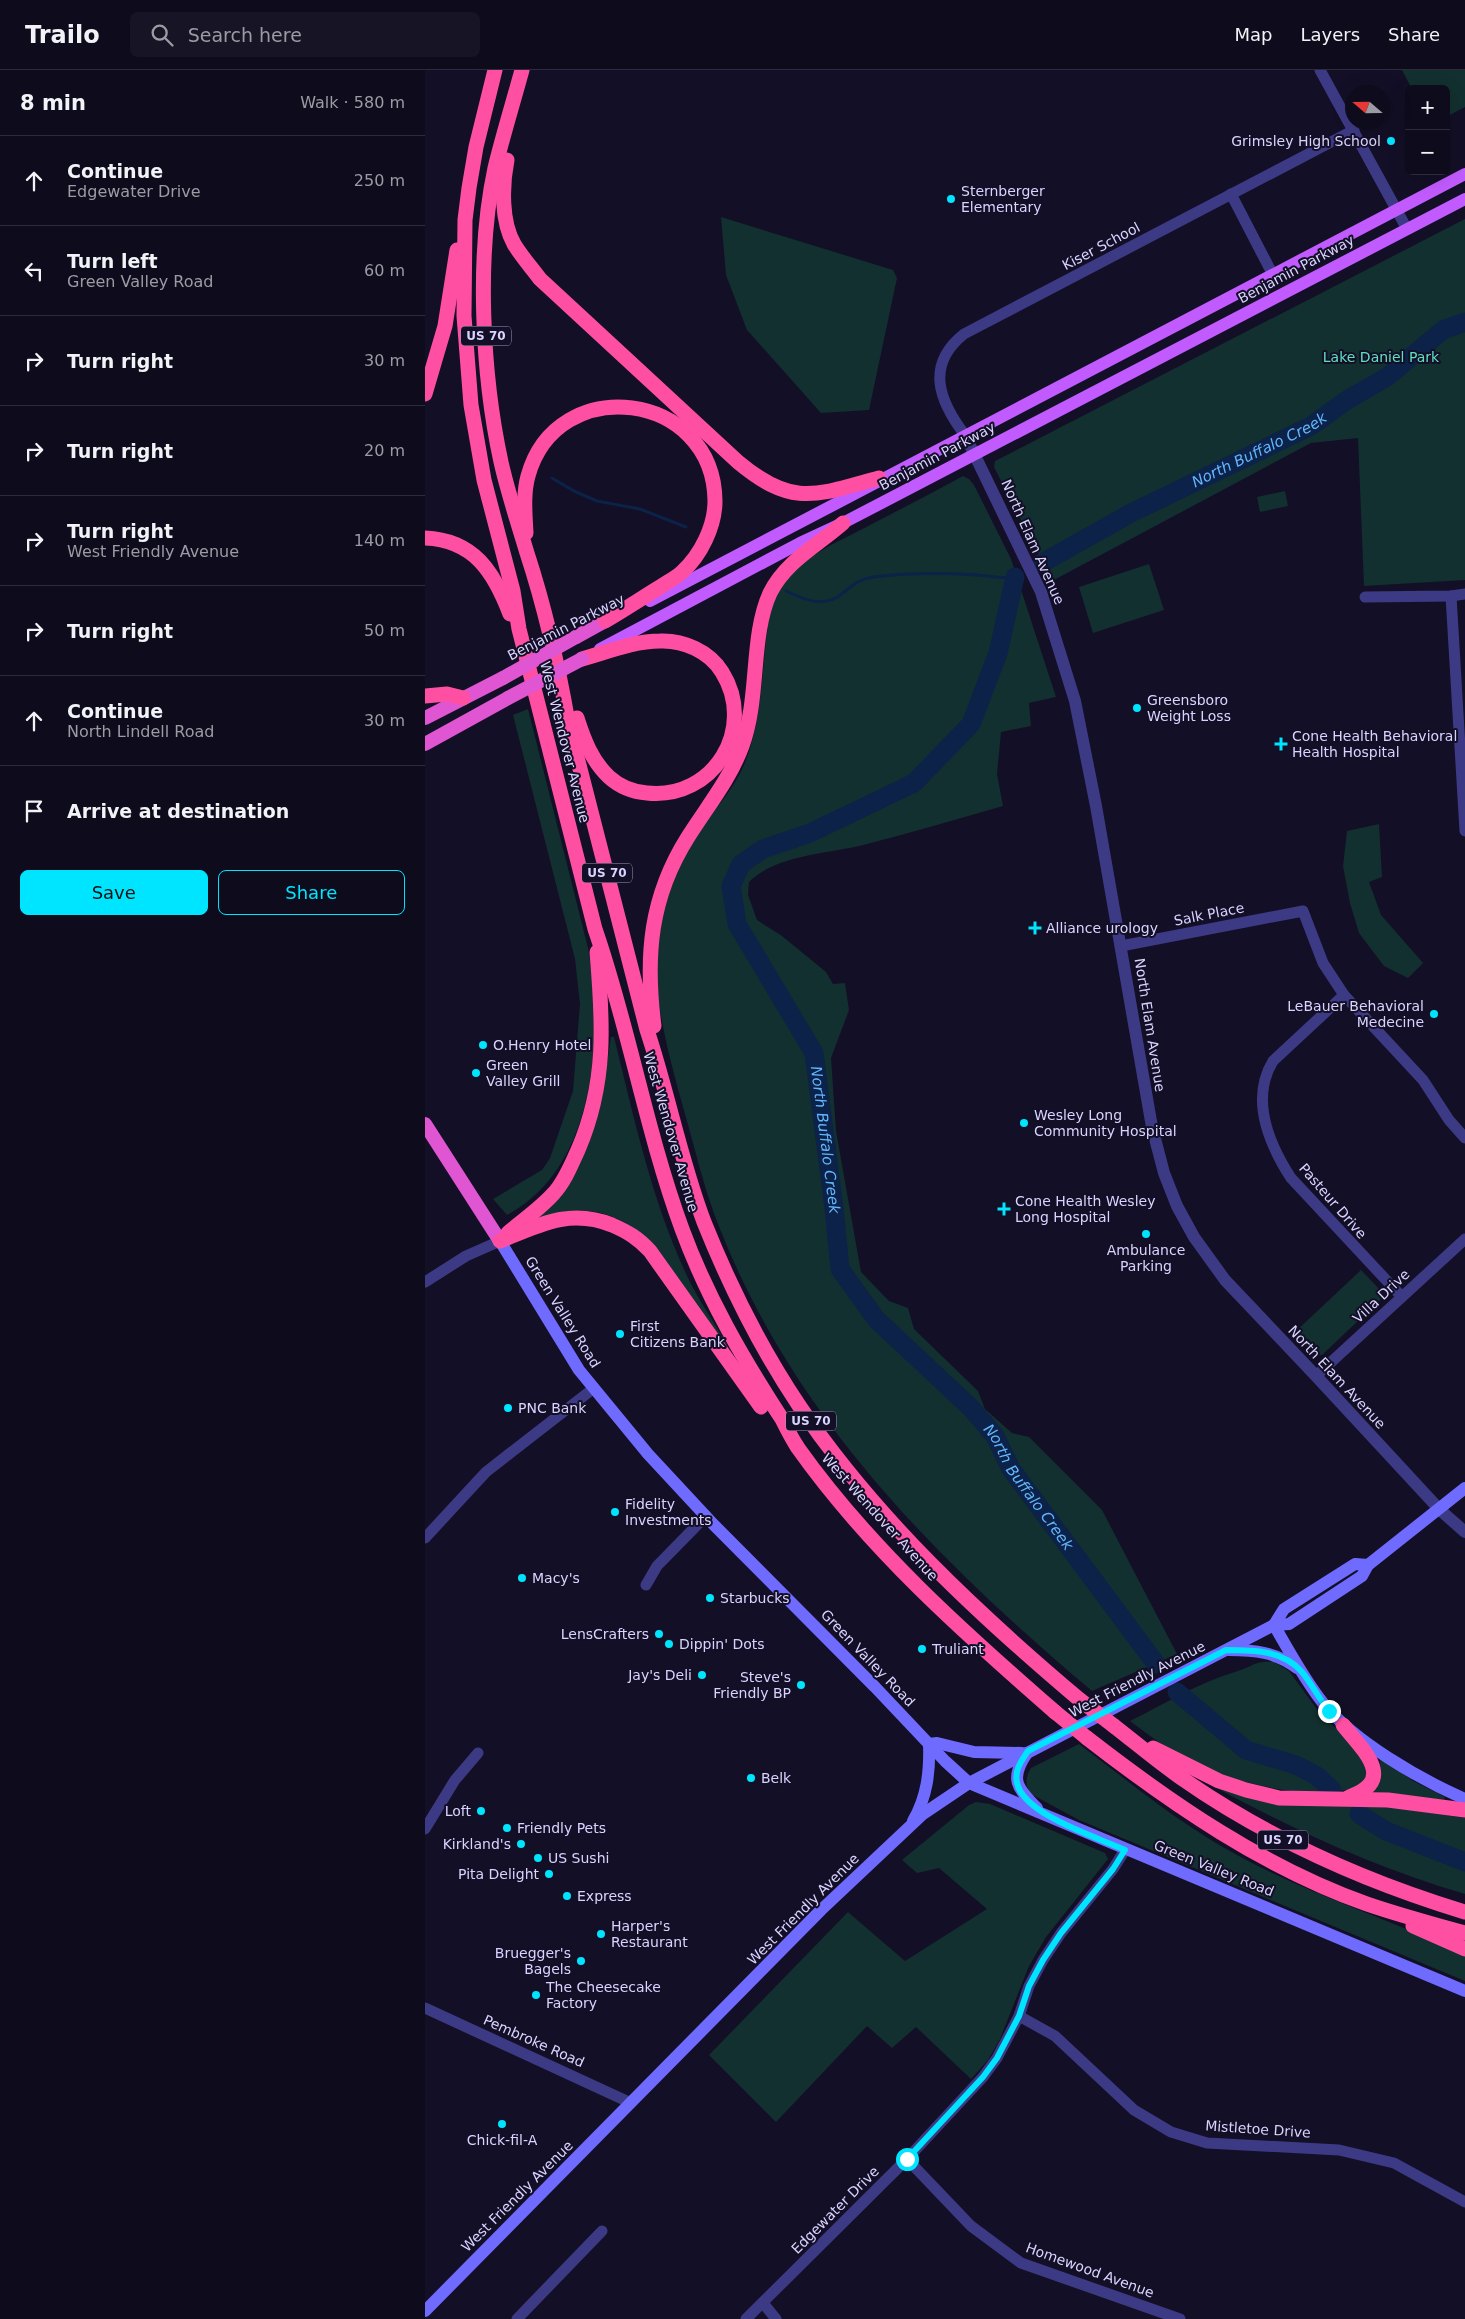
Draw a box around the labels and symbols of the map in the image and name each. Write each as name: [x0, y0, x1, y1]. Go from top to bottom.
north arrow: [1345, 85, 1390, 130]
place label: Grimsley High School: [1231, 133, 1381, 149]
marker: Grimsley High School: [1385, 135, 1397, 147]
place label: Sternberger Elementary: [961, 183, 1045, 215]
marker: Sternberger Elementary: [945, 193, 957, 205]
street label: Kiser School: [1059, 219, 1143, 273]
street label: Benjamin Parkway: [1235, 232, 1357, 306]
road number: US 70: [461, 326, 511, 346]
park label: Lake Daniel Park: [1323, 349, 1440, 365]
water label: North Buffalo Creek: [1189, 408, 1331, 491]
street label: Benjamin Parkway: [876, 419, 998, 493]
street label: North Elam Avenue: [998, 477, 1068, 607]
street label: Benjamin Parkway: [505, 591, 627, 663]
street label: West Wendover Avenue: [537, 660, 593, 824]
place label: Greensboro Weight Loss: [1147, 692, 1231, 724]
marker: Greensboro Weight Loss: [1131, 702, 1143, 714]
place label: Cone Health Behavioral Health Hospital: [1292, 728, 1457, 760]
marker: Cone Health Behavioral Health Hospital: [1274, 737, 1288, 751]
road number: US 70: [582, 864, 632, 882]
street label: Salk Place: [1173, 899, 1245, 929]
place label: Alliance urology: [1046, 920, 1158, 936]
marker: Alliance urology: [1028, 921, 1042, 935]
street label: North Elam Avenue: [1132, 957, 1168, 1093]
place label: LeBauer Behavioral Medecine: [1287, 998, 1424, 1030]
marker: LeBauer Behavioral Medecine: [1428, 1008, 1440, 1020]
place label: O.Henry Hotel: [493, 1037, 592, 1053]
marker: O.Henry Hotel: [477, 1039, 489, 1051]
street label: West Wendover Avenue: [640, 1050, 702, 1214]
place label: Green Valley Grill: [486, 1057, 560, 1089]
water label: North Buffalo Creek: [807, 1065, 844, 1216]
marker: Green Valley Grill: [470, 1067, 482, 1079]
place label: Wesley Long Community Hospital: [1034, 1107, 1177, 1139]
marker: Wesley Long Community Hospital: [1018, 1117, 1030, 1129]
street label: Pasteur Drive: [1296, 1160, 1370, 1242]
place label: Cone Health Wesley Long Hospital: [1015, 1193, 1155, 1225]
marker: Cone Health Wesley Long Hospital: [997, 1202, 1011, 1216]
marker: Ambulance Parking: [1140, 1228, 1152, 1240]
place label: Ambulance Parking: [1107, 1242, 1185, 1274]
street label: Green Valley Road: [522, 1253, 604, 1371]
street label: Villa Drive: [1349, 1266, 1413, 1326]
place label: First Citizens Bank: [630, 1318, 726, 1350]
street label: North Elam Avenue: [1285, 1322, 1389, 1432]
marker: First Citizens Bank: [614, 1328, 626, 1340]
place label: PNC Bank: [518, 1400, 587, 1416]
marker: PNC Bank: [502, 1402, 514, 1414]
road number: US 70: [786, 1412, 836, 1430]
water label: North Buffalo Creek: [980, 1420, 1078, 1555]
street label: West Wendover Avenue: [819, 1450, 941, 1584]
place label: Fidelity Investments: [625, 1496, 712, 1528]
marker: Fidelity Investments: [609, 1506, 621, 1518]
place label: Macy's: [532, 1570, 580, 1586]
marker: Macy's: [516, 1572, 528, 1584]
place label: Starbucks: [720, 1590, 790, 1606]
marker: Starbucks: [704, 1592, 716, 1604]
street label: Green Valley Road: [818, 1606, 918, 1710]
place label: LensCrafters: [561, 1626, 649, 1642]
marker: LensCrafters: [653, 1628, 665, 1640]
place label: Dippin' Dots: [679, 1636, 765, 1652]
marker: Dippin' Dots: [663, 1638, 675, 1650]
street label: West Friendly Avenue: [1066, 1638, 1208, 1720]
place label: Truliant: [931, 1641, 984, 1657]
marker: Truliant: [916, 1643, 928, 1655]
place label: Jay's Deli: [627, 1667, 692, 1683]
marker: Jay's Deli: [696, 1669, 708, 1681]
place label: Steve's Friendly BP: [713, 1669, 791, 1701]
marker: Steve's Friendly BP: [795, 1679, 807, 1691]
route end: [1318, 1700, 1341, 1723]
place label: Belk: [761, 1770, 792, 1786]
marker: Belk: [745, 1772, 757, 1784]
place label: Loft: [445, 1803, 472, 1819]
marker: Loft: [475, 1805, 487, 1817]
place label: Friendly Pets: [517, 1820, 606, 1836]
marker: Friendly Pets: [501, 1822, 513, 1834]
road number: US 70: [1258, 1830, 1308, 1850]
place label: Kirkland's: [443, 1836, 511, 1852]
street label: Green Valley Road: [1152, 1837, 1276, 1899]
marker: Kirkland's: [515, 1838, 527, 1850]
place label: US Sushi: [548, 1850, 609, 1866]
street label: West Friendly Avenue: [744, 1850, 862, 1968]
marker: US Sushi: [532, 1852, 544, 1864]
place label: Pita Delight: [458, 1866, 540, 1882]
marker: Pita Delight: [543, 1868, 555, 1880]
place label: Express: [577, 1888, 632, 1904]
marker: Express: [561, 1890, 573, 1902]
place label: Harper's Restaurant: [611, 1918, 688, 1950]
marker: Harper's Restaurant: [595, 1928, 607, 1940]
place label: Bruegger's Bagels: [495, 1945, 571, 1977]
marker: Bruegger's Bagels: [575, 1955, 587, 1967]
place label: The Cheesecake Factory: [545, 1979, 661, 2011]
marker: The Cheesecake Factory: [530, 1989, 542, 2001]
street label: Pembroke Road: [481, 2012, 587, 2070]
street label: Mistletoe Drive: [1205, 2117, 1311, 2141]
marker: Chick-fil-A: [496, 2118, 508, 2130]
place label: Chick-fil-A: [467, 2132, 538, 2148]
street label: West Friendly Avenue: [458, 2137, 576, 2255]
route start: [896, 2148, 919, 2171]
street label: Edgewater Drive: [788, 2163, 882, 2257]
street label: Homewood Avenue: [1024, 2239, 1156, 2301]

